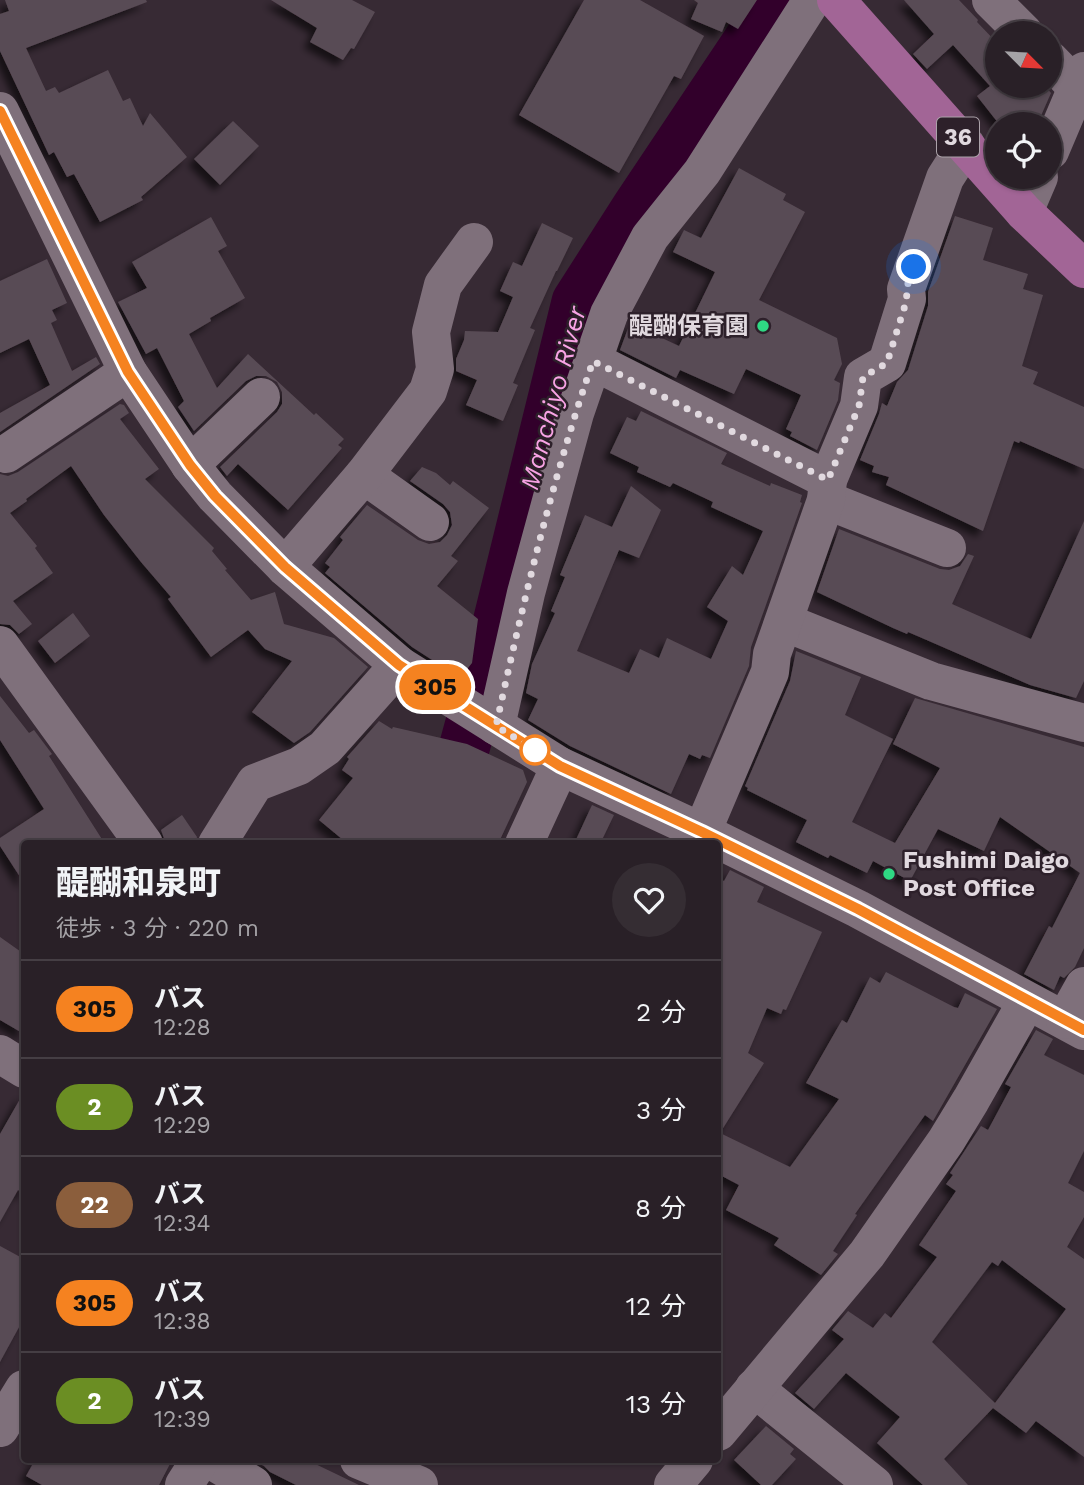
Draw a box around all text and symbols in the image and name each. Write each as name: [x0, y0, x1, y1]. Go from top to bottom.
north arrow: [985, 21, 1062, 98]
map controls: [985, 21, 1062, 189]
button: locate: [985, 112, 1062, 189]
road number: 36: [937, 118, 979, 156]
your location: [896, 249, 931, 284]
water label: Manchiyo River: [514, 302, 592, 493]
place label: 醍醐保育園: [629, 312, 749, 340]
marker: 醍醐保育園: [755, 318, 771, 334]
line badge: 305: [395, 664, 475, 710]
text: 305: [413, 673, 457, 701]
unlabelled marker: [520, 735, 550, 765]
place label: Fushimi Daigo Post Office: [903, 846, 1069, 902]
text: 醍醐和泉町: [56, 863, 221, 902]
button: heart: [612, 863, 686, 937]
marker: Fushimi Daigo Post Office: [881, 866, 897, 882]
text: 徒歩 · 3 分 · 220 m: [56, 915, 259, 942]
text: バス: [154, 983, 206, 1013]
text: 305: [73, 995, 116, 1023]
text: 2 分: [636, 997, 686, 1027]
text: 12:28: [154, 1014, 211, 1041]
text: バス: [154, 1081, 206, 1111]
text: 2: [87, 1093, 102, 1121]
text: 3 分: [636, 1095, 686, 1125]
text: 12:29: [154, 1112, 211, 1139]
text: バス: [154, 1179, 206, 1209]
text: 22: [80, 1191, 109, 1219]
text: 8 分: [635, 1193, 686, 1223]
text: 12:34: [154, 1210, 211, 1237]
text: バス: [154, 1277, 206, 1307]
text: 305: [73, 1289, 116, 1317]
text: 12 分: [626, 1291, 686, 1321]
text: 12:38: [154, 1308, 211, 1335]
text: バス: [154, 1375, 206, 1405]
text: 2: [87, 1387, 102, 1415]
text: 13 分: [626, 1389, 686, 1419]
text: 12:39: [154, 1406, 211, 1433]

